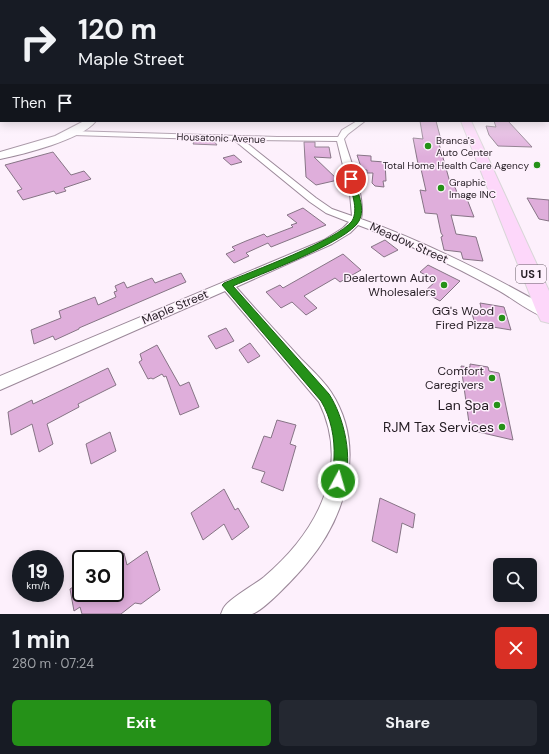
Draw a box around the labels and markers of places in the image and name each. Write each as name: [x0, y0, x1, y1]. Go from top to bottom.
place label: Branca's Auto Center: [436, 134, 493, 159]
marker: Branca's Auto Center: [423, 141, 433, 151]
place label: Total Home Health Care Agency: [383, 159, 529, 172]
marker: Total Home Health Care Agency: [532, 160, 542, 170]
pin: [334, 162, 368, 196]
place label: Graphic Image INC: [449, 176, 496, 201]
marker: Graphic Image INC: [436, 183, 446, 193]
place label: Dealertown Auto Wholesalers: [343, 270, 436, 300]
marker: Dealertown Auto Wholesalers: [439, 280, 449, 290]
place label: GG's Wood Fired Pizza: [432, 303, 494, 333]
marker: GG's Wood Fired Pizza: [497, 313, 507, 323]
place label: Comfort Caregivers: [425, 363, 484, 393]
marker: Comfort Caregivers: [487, 373, 497, 383]
place label: Lan Spa: [438, 396, 489, 414]
marker: Lan Spa: [492, 400, 502, 410]
place label: RJM Tax Services: [383, 418, 494, 436]
marker: RJM Tax Services: [497, 422, 507, 432]

